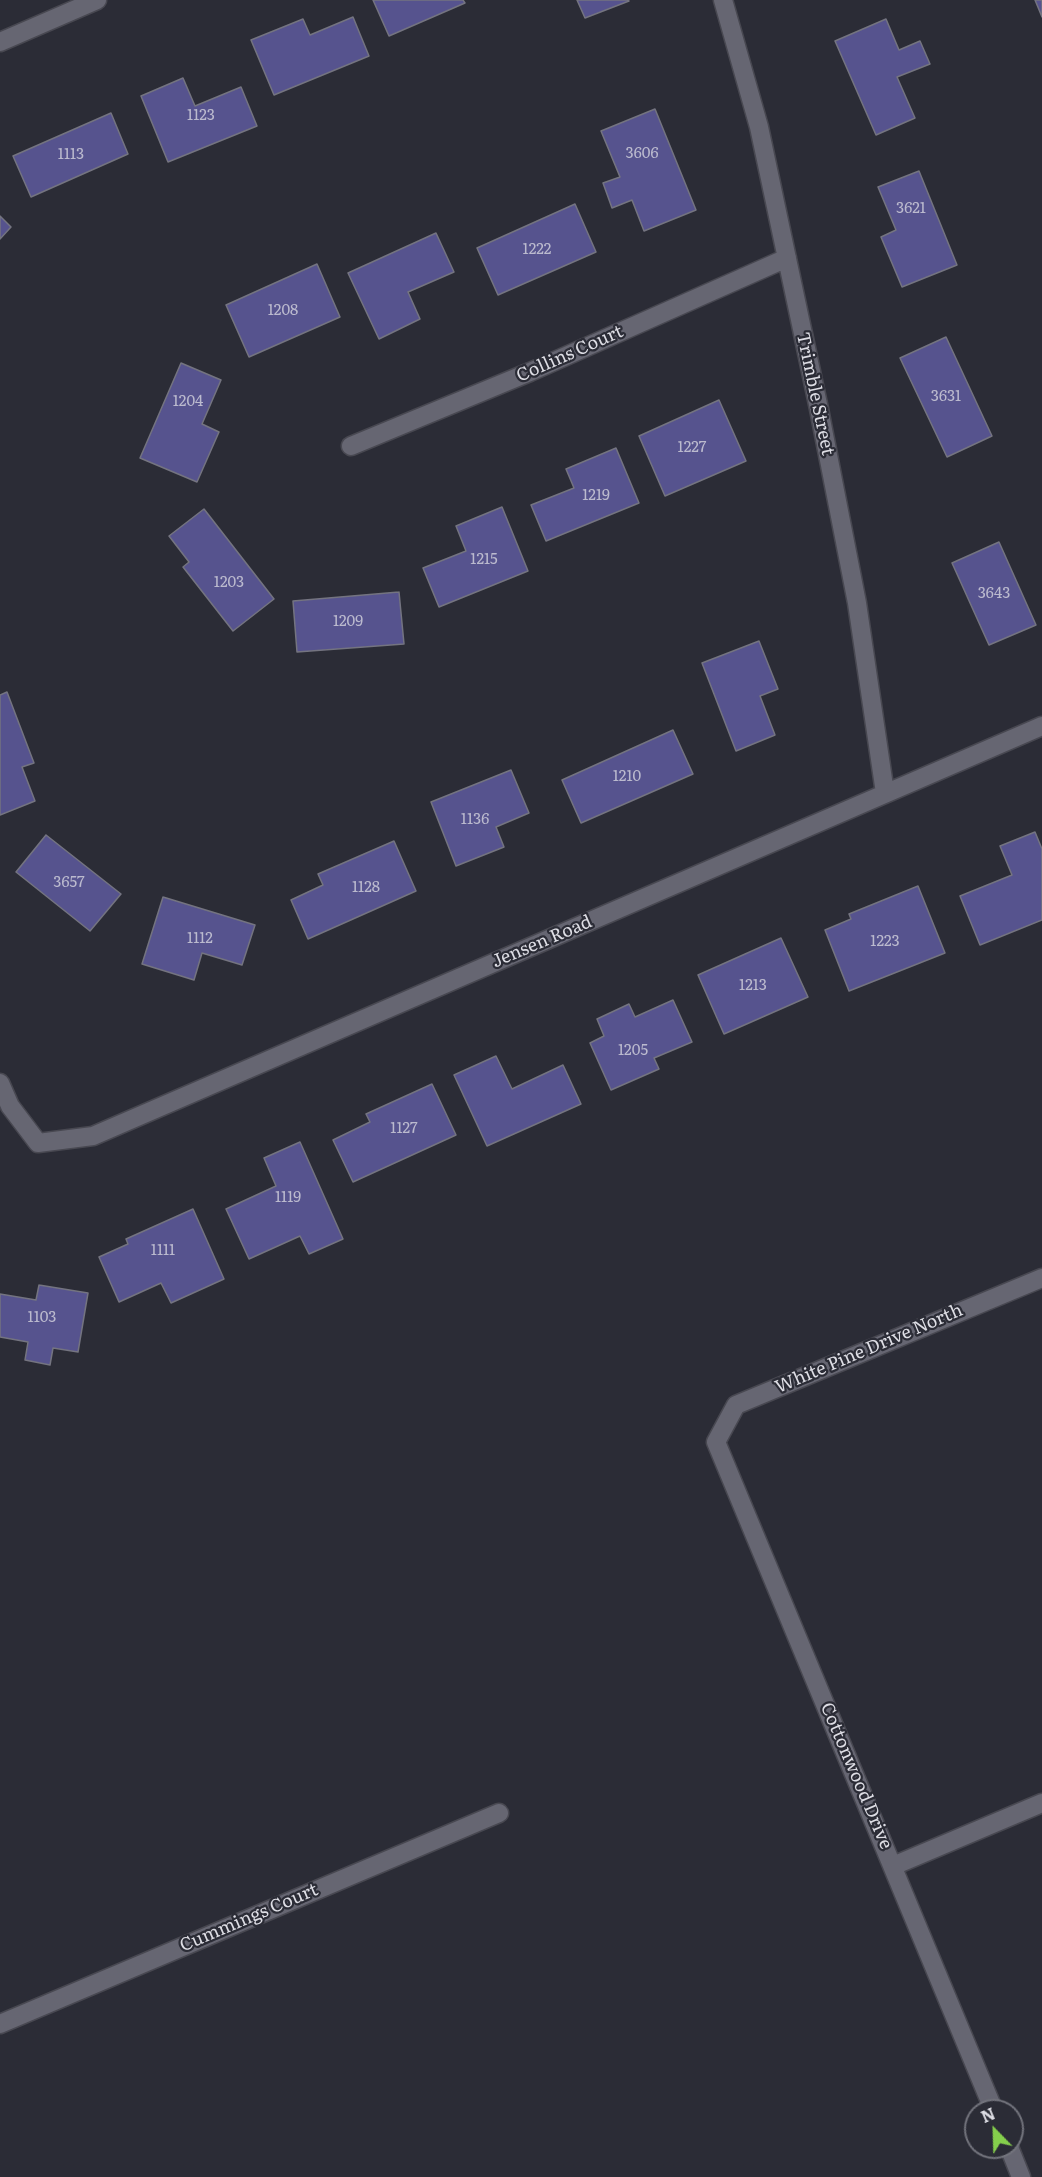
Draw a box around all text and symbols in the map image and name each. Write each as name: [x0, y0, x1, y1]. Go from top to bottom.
house number: 1123: [187, 107, 215, 125]
house number: 3606: [626, 145, 658, 163]
house number: 1113: [58, 146, 84, 164]
house number: 3621: [896, 200, 926, 218]
house number: 1222: [523, 241, 551, 259]
house number: 1208: [268, 302, 298, 320]
street label: Collins Court: [513, 321, 627, 387]
street label: Trimble Street: [791, 331, 839, 457]
house number: 3631: [931, 388, 961, 406]
house number: 1204: [173, 393, 203, 411]
house number: 1227: [678, 439, 706, 457]
house number: 1219: [582, 487, 610, 505]
house number: 1215: [470, 551, 498, 569]
house number: 1203: [214, 574, 244, 592]
house number: 3643: [978, 585, 1010, 603]
house number: 1209: [333, 613, 363, 631]
house number: 1210: [613, 768, 641, 786]
house number: 1136: [461, 811, 489, 829]
house number: 3657: [53, 874, 85, 892]
house number: 1128: [352, 879, 380, 897]
street label: Jensen Road: [489, 911, 595, 973]
house number: 1112: [187, 930, 213, 948]
house number: 1223: [870, 933, 900, 951]
house number: 1213: [739, 977, 767, 995]
house number: 1205: [618, 1042, 648, 1060]
house number: 1127: [390, 1120, 418, 1138]
house number: 1119: [275, 1189, 301, 1207]
house number: 1111: [151, 1242, 175, 1260]
street label: White Pine Drive North: [772, 1300, 966, 1398]
house number: 1103: [28, 1309, 56, 1327]
street label: Cottonwood Drive: [815, 1699, 897, 1853]
street label: Cummings Court: [177, 1879, 321, 1957]
north arrow: [964, 2099, 1024, 2159]
text: N: [977, 2101, 999, 2128]

